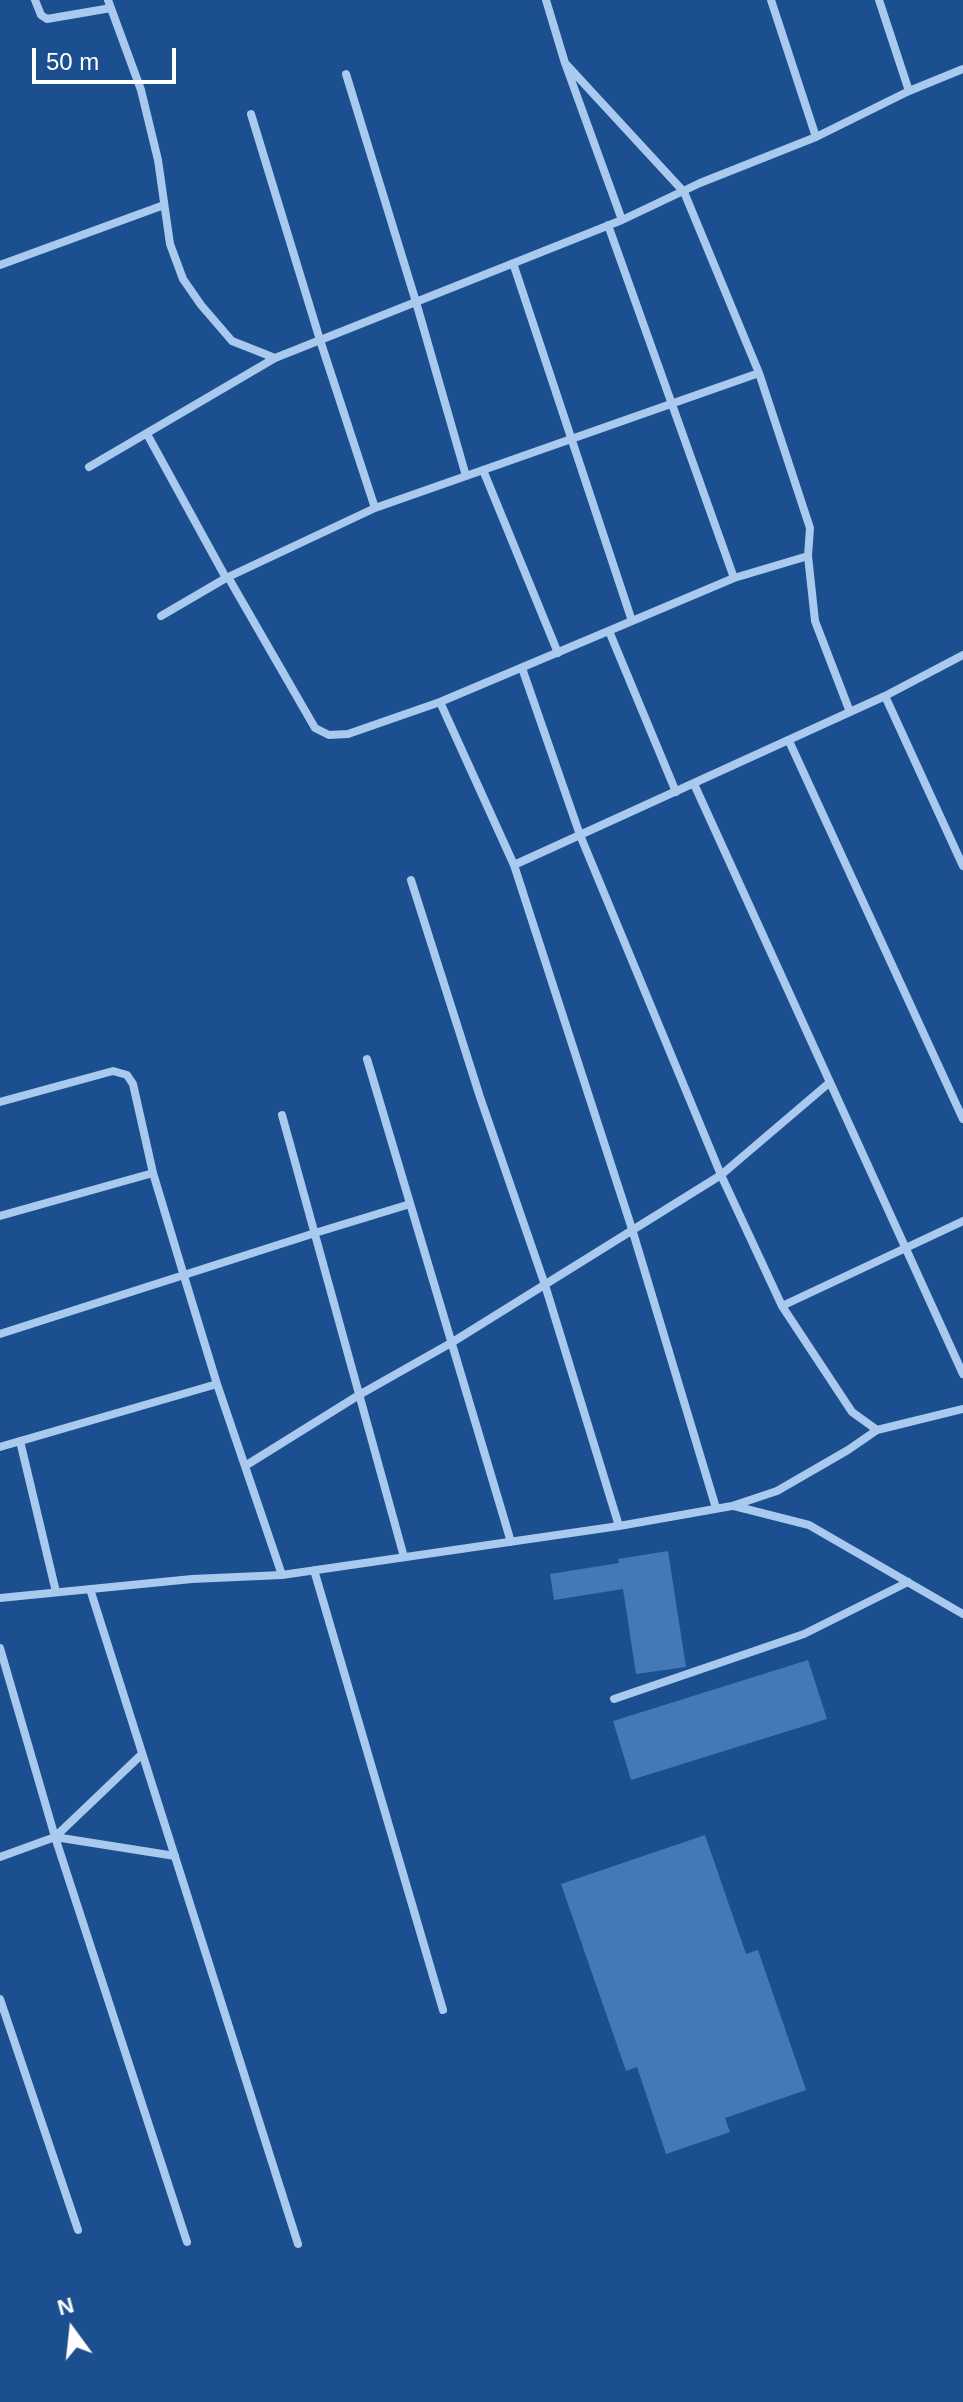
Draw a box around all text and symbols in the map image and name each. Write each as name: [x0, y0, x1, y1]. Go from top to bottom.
scale bar: [36, 32, 180, 82]
text: 50 m: [46, 48, 99, 75]
north arrow: [32, 2290, 112, 2370]
text: N: [55, 2292, 77, 2320]

